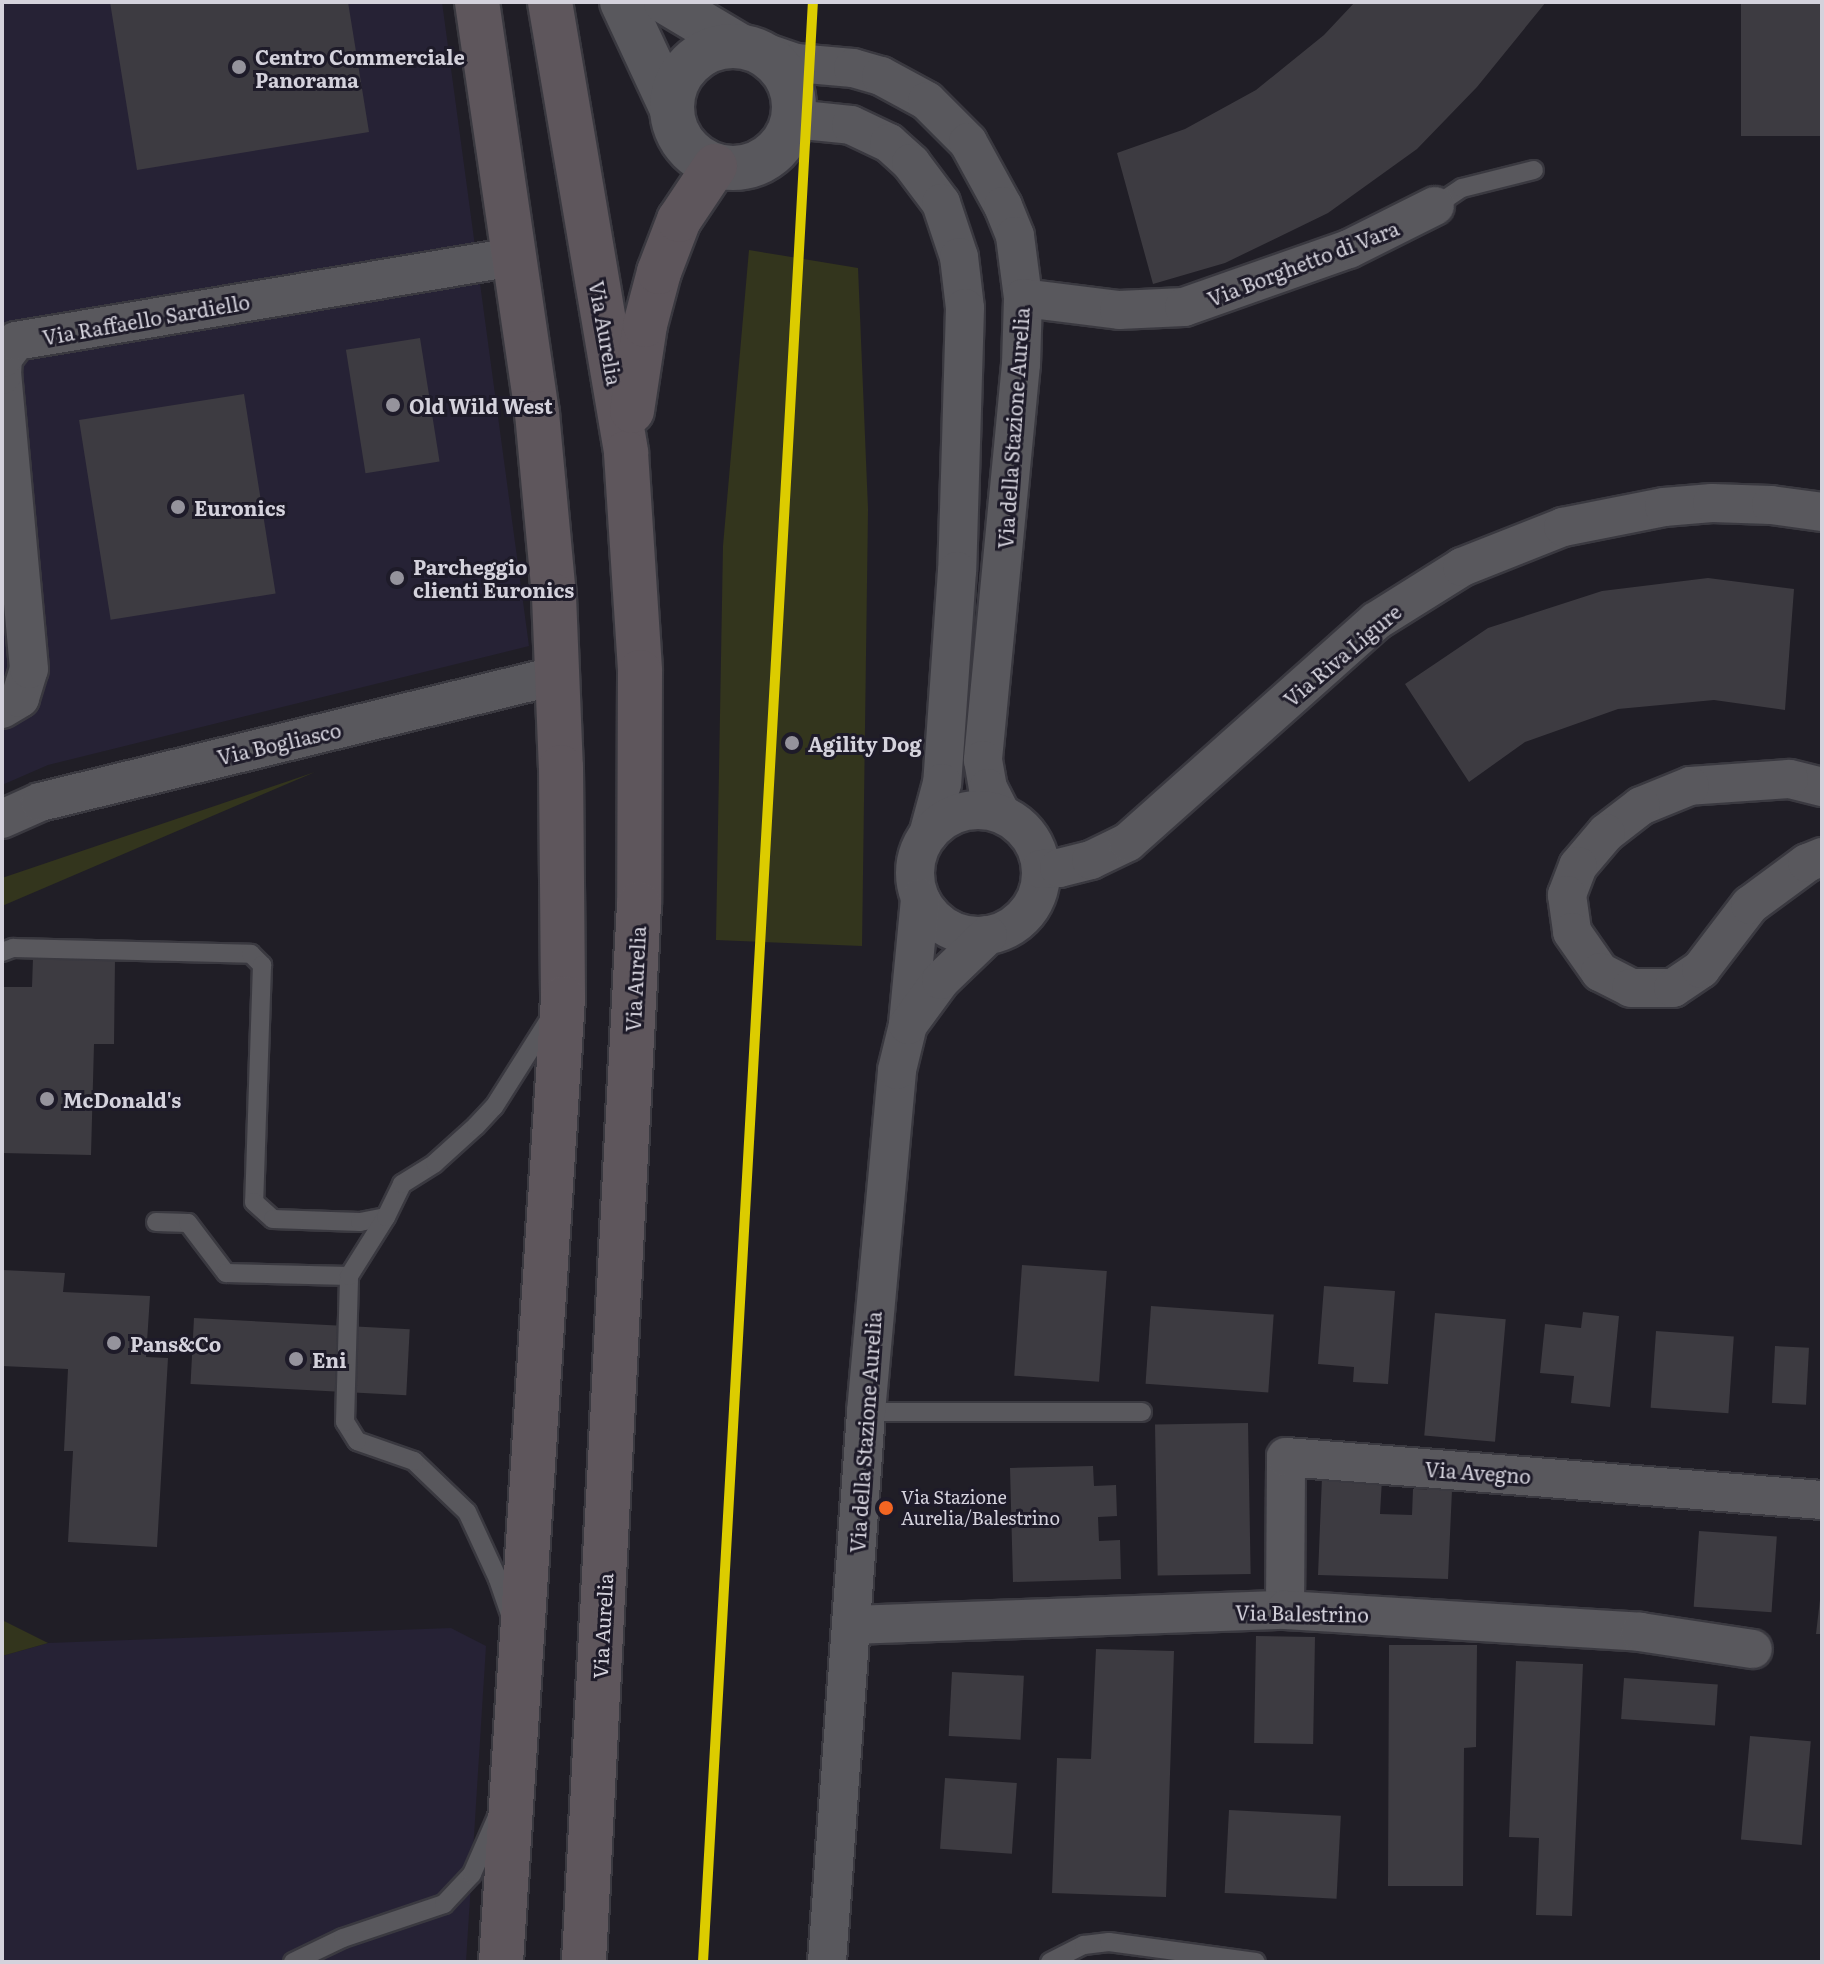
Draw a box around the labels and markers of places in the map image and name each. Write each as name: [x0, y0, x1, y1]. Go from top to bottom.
place label: Centro Commerciale Panorama: [255, 44, 465, 91]
marker: Centro Commerciale Panorama: [230, 58, 248, 76]
place label: Old Wild West: [409, 393, 553, 417]
marker: Old Wild West: [384, 396, 402, 414]
place label: Euronics: [194, 495, 286, 519]
marker: Euronics: [169, 498, 187, 516]
place label: Parcheggio clienti Euronics: [413, 554, 574, 601]
marker: Parcheggio clienti Euronics: [388, 569, 406, 587]
place label: Agility Dog: [808, 731, 922, 755]
marker: Agility Dog: [783, 734, 801, 752]
place label: McDonald's: [63, 1087, 181, 1111]
marker: McDonald's: [38, 1090, 56, 1108]
place label: Pans&Co: [130, 1331, 221, 1355]
marker: Pans&Co: [105, 1334, 123, 1352]
place label: Eni: [312, 1347, 346, 1371]
marker: Eni: [287, 1350, 305, 1368]
place label: Via Stazione Aurelia/Balestrino: [901, 1487, 1060, 1530]
marker: Via Stazione Aurelia/Balestrino: [878, 1500, 894, 1516]

